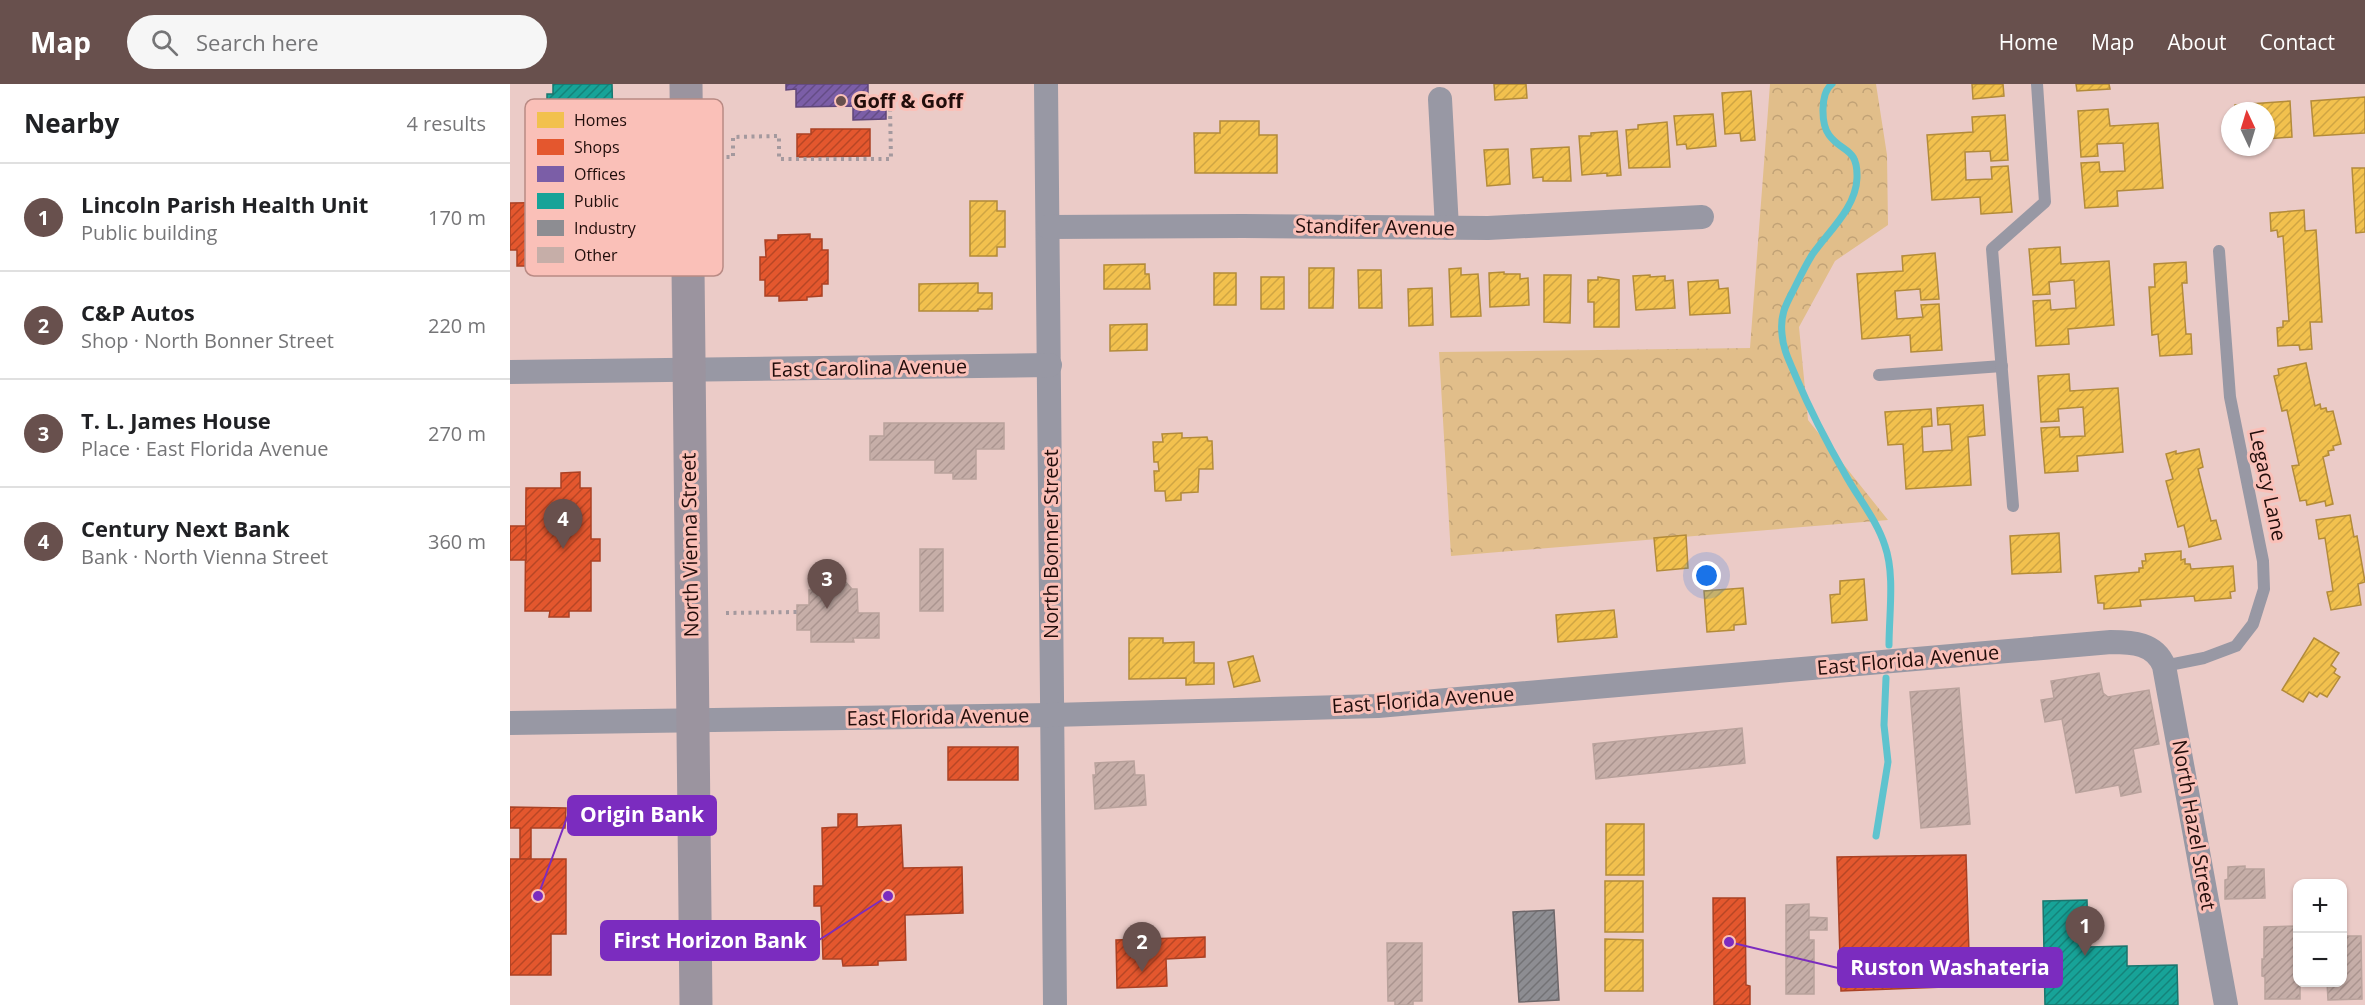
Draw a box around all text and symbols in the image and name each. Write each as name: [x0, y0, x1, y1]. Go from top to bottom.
search box: [127, 15, 547, 69]
text: Map: [30, 23, 91, 61]
icon: search: [148, 26, 181, 59]
text: Search here: [196, 27, 319, 57]
text: Home: [1999, 28, 2058, 56]
text: Map: [2091, 28, 2134, 56]
text: About: [2167, 28, 2227, 56]
text: Contact: [2260, 28, 2335, 56]
place label: Goff & Goff: [853, 87, 965, 114]
marker: Goff & Goff: [834, 94, 848, 108]
legend: [525, 99, 723, 276]
north arrow: [2221, 102, 2275, 156]
text: Nearby: [24, 105, 119, 141]
text: Homes: [574, 109, 627, 131]
text: 4 results: [406, 110, 486, 137]
text: Shops: [574, 136, 620, 158]
text: Offices: [574, 163, 626, 185]
text: Lincoln Parish Health Unit: [81, 189, 368, 219]
text: Public: [574, 190, 619, 212]
text: 1: [38, 204, 49, 231]
text: 170 m: [428, 204, 486, 231]
street label: Standifer Avenue: [1295, 212, 1455, 241]
text: Industry: [574, 217, 637, 239]
text: Public building: [81, 219, 217, 246]
text: Other: [574, 244, 618, 266]
text: C&P Autos: [81, 297, 195, 327]
text: 2: [38, 312, 49, 339]
text: 220 m: [428, 312, 486, 339]
text: Shop · North Bonner Street: [81, 327, 334, 354]
street label: East Carolina Avenue: [771, 352, 967, 383]
text: T. L. James House: [81, 405, 271, 435]
text: 3: [38, 420, 49, 447]
text: 270 m: [428, 420, 486, 447]
street label: Legacy Lane: [2243, 427, 2293, 543]
text: Place · East Florida Avenue: [81, 435, 329, 462]
street label: North Bonner Street: [1037, 449, 1064, 639]
street label: North Vienna Street: [674, 452, 705, 638]
pin: 4: [544, 500, 582, 549]
text: Century Next Bank: [81, 513, 290, 543]
text: 4: [38, 528, 49, 555]
text: 360 m: [428, 528, 486, 555]
text: Bank · North Vienna Street: [81, 543, 328, 570]
pin: 3: [808, 560, 846, 609]
your location: [1692, 561, 1721, 590]
street label: East Florida Avenue: [1816, 638, 2000, 681]
street label: East Florida Avenue: [1331, 680, 1515, 719]
street label: East Florida Avenue: [846, 701, 1030, 732]
street label: North Hazel Street: [2166, 738, 2223, 912]
callout: Origin Bank: [568, 796, 716, 835]
text: Origin Bank: [580, 800, 705, 828]
map controls: [2293, 879, 2347, 987]
button: +: [2293, 879, 2347, 933]
pin: 1: [2066, 906, 2104, 956]
callout: First Horizon Bank: [601, 921, 819, 960]
pin: 2: [1122, 922, 1162, 972]
text: First Horizon Bank: [613, 926, 808, 954]
button: −: [2293, 933, 2347, 987]
callout: Ruston Washateria: [1838, 948, 2062, 987]
text: Ruston Washateria: [1850, 953, 2050, 981]

